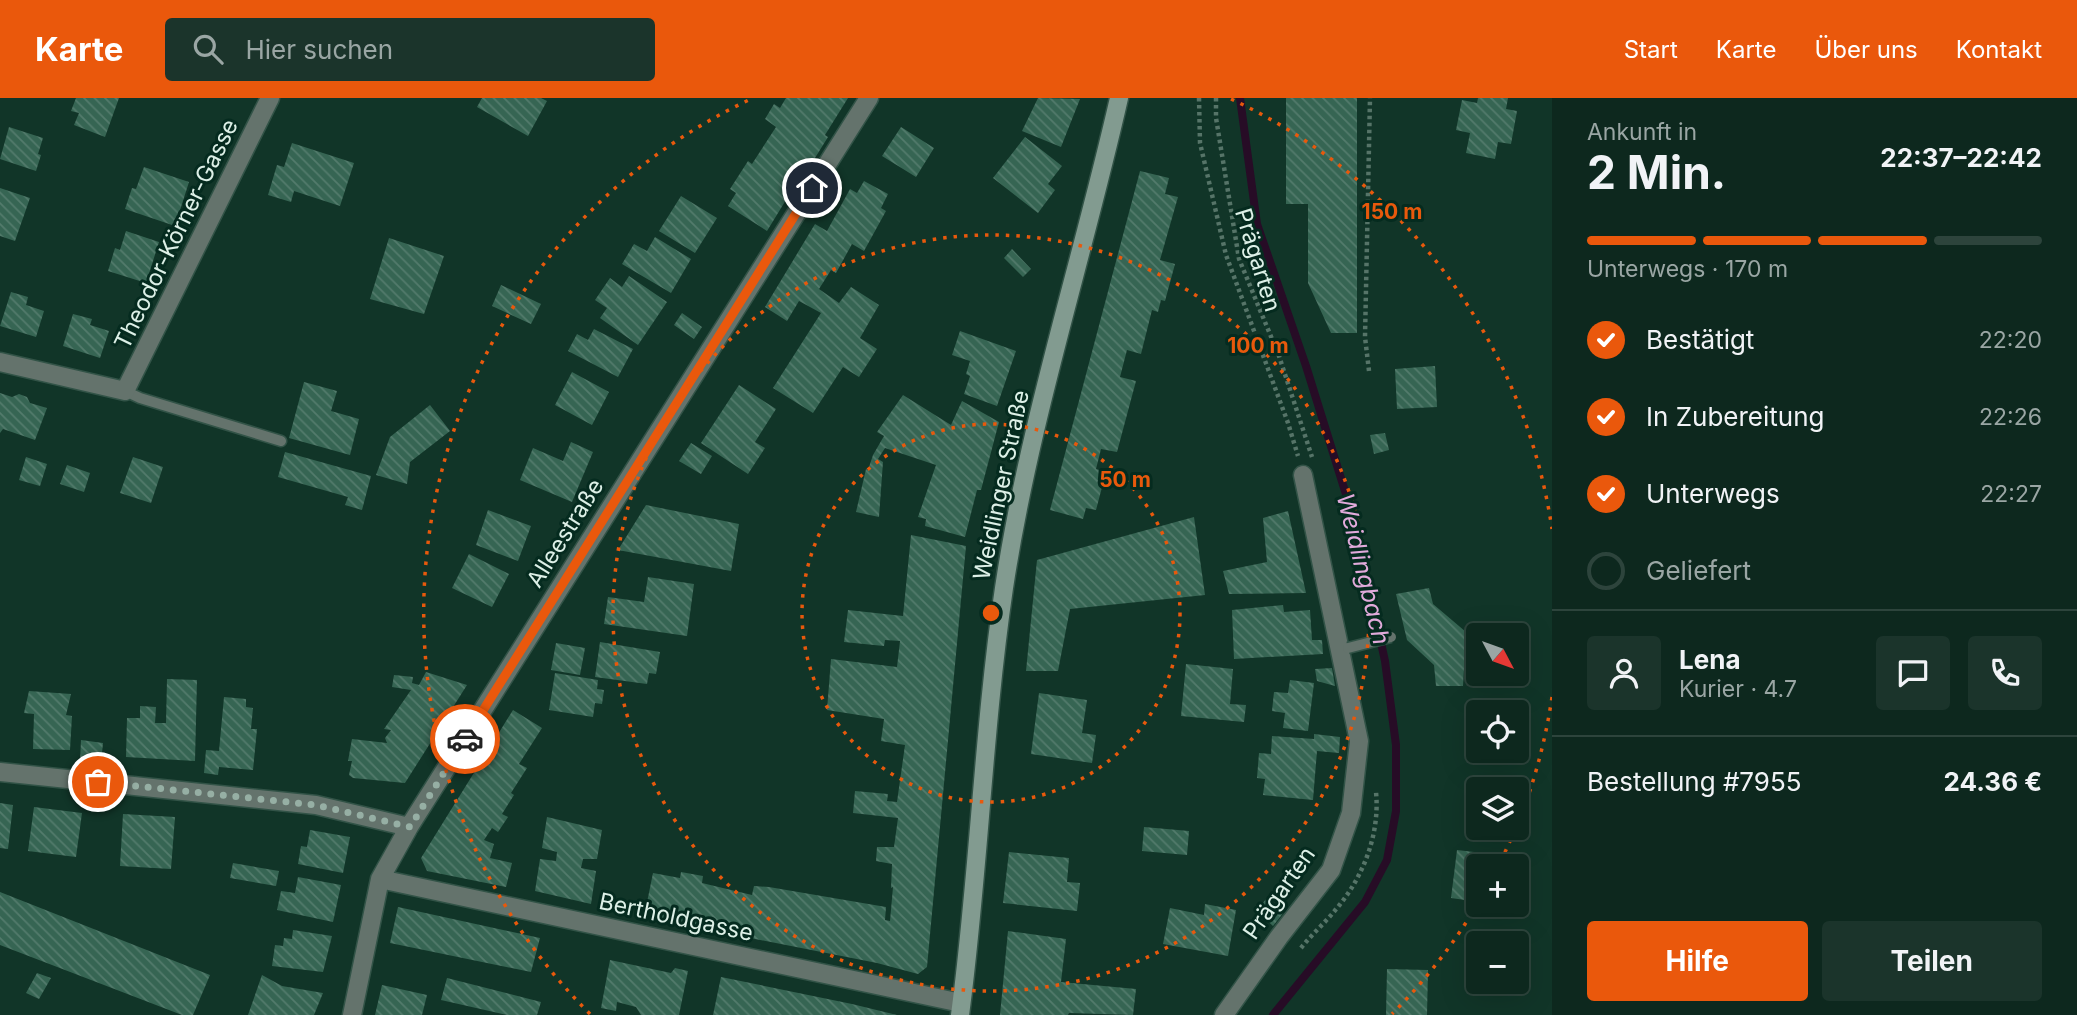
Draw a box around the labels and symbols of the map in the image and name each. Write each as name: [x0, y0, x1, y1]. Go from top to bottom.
street label: Theodor-Körner-Gasse: [108, 114, 244, 354]
pin: [782, 158, 842, 218]
text: 150 m: [1362, 199, 1422, 224]
street label: Prägarten: [1229, 205, 1287, 315]
text: 100 m: [1227, 333, 1289, 358]
street label: Weidlinger Straße: [967, 388, 1035, 582]
text: 50 m: [1099, 467, 1151, 492]
street label: Alleestraße: [521, 474, 609, 592]
water label: Weidlingbach: [1331, 490, 1396, 647]
centre of rings: [979, 601, 1003, 625]
north arrow: [1466, 623, 1530, 686]
courier: [430, 704, 500, 774]
pin: [68, 752, 128, 812]
street label: Prägarten: [1237, 841, 1321, 945]
street label: Bertholdgasse: [596, 887, 756, 947]

